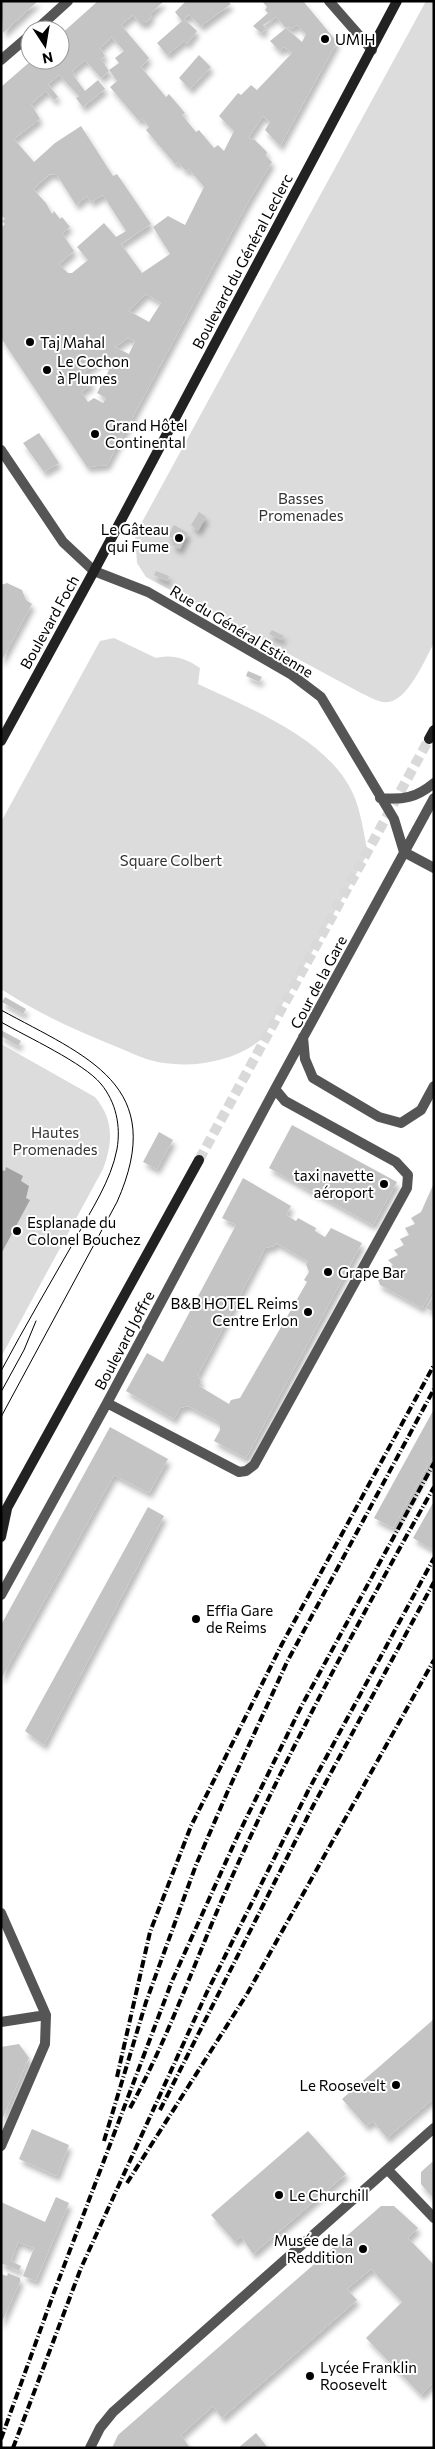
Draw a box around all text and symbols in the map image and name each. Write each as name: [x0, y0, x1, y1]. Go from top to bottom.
north arrow: [20, 20, 70, 70]
place label: UMIH: [335, 30, 376, 48]
marker: UMIH: [319, 33, 331, 45]
text: N: [41, 49, 55, 68]
street label: Boulevard du Général Leclerc: [188, 170, 296, 352]
place label: Taj Mahal: [40, 333, 105, 351]
marker: Taj Mahal: [24, 336, 36, 348]
place label: Le Cochon à Plumes: [57, 352, 129, 387]
marker: Le Cochon à Plumes: [41, 364, 53, 376]
place label: Grand Hôtel Continental: [105, 416, 188, 451]
marker: Grand Hôtel Continental: [89, 428, 101, 440]
park label: Basses Promenades: [259, 489, 344, 524]
place label: Le Gâteau qui Fume: [101, 520, 169, 555]
marker: Le Gâteau qui Fume: [173, 532, 185, 544]
street label: Boulevard Foch: [16, 572, 82, 672]
street label: Rue du Général Estienne: [167, 581, 317, 681]
park label: Square Colbert: [120, 851, 222, 869]
street label: Cour de la Gare: [286, 932, 350, 1032]
park label: Hautes Promenades: [13, 1123, 98, 1158]
place label: taxi navette aéroport: [294, 1166, 374, 1201]
marker: taxi navette aéroport: [378, 1178, 390, 1190]
place label: Esplanade du Colonel Bouchez: [27, 1213, 141, 1248]
marker: Esplanade du Colonel Bouchez: [11, 1225, 23, 1237]
place label: Grape Bar: [338, 1263, 406, 1281]
marker: Grape Bar: [322, 1266, 334, 1278]
street label: Boulevard Joffre: [90, 1287, 158, 1393]
place label: B&B HOTEL Reims Centre Erlon: [171, 1294, 298, 1329]
marker: B&B HOTEL Reims Centre Erlon: [302, 1306, 314, 1318]
place label: Effia Gare de Reims: [206, 1601, 273, 1636]
marker: Effia Gare de Reims: [190, 1613, 202, 1625]
place label: Le Roosevelt: [299, 2076, 386, 2094]
marker: Le Roosevelt: [390, 2079, 402, 2091]
place label: Le Churchill: [289, 2186, 369, 2204]
marker: Le Churchill: [273, 2189, 285, 2201]
place label: Musée de la Reddition: [274, 2231, 353, 2266]
marker: Musée de la Reddition: [357, 2243, 369, 2255]
place label: Lycée Franklin Roosevelt: [320, 2358, 417, 2393]
marker: Lycée Franklin Roosevelt: [304, 2370, 316, 2382]

